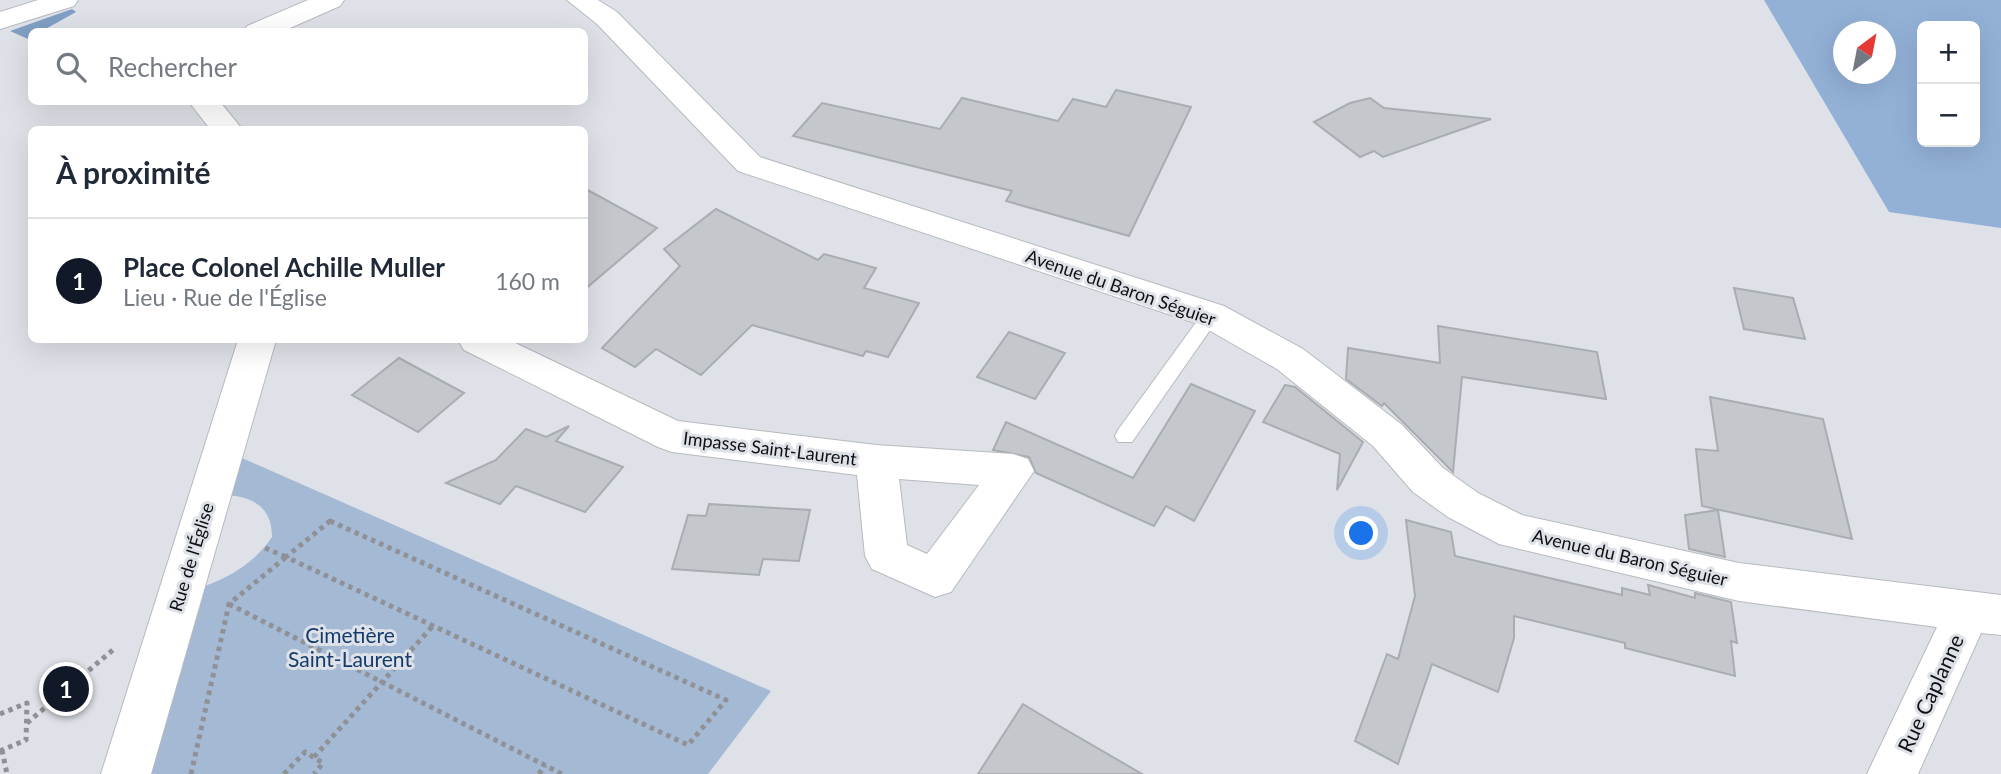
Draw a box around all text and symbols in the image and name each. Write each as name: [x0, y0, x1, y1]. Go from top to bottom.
north arrow: [1833, 21, 1896, 84]
map controls: [1917, 21, 1980, 147]
button: +: [1917, 21, 1980, 84]
search box: [28, 28, 588, 105]
icon: search: [52, 48, 90, 86]
text: Rechercher: [108, 51, 237, 83]
button: −: [1917, 84, 1980, 147]
text: À proximité: [56, 154, 211, 190]
street label: Avenue du Baron Séguier: [1023, 244, 1219, 330]
text: Place Colonel Achille Muller: [123, 251, 445, 283]
text: 1: [72, 267, 86, 295]
text: 160 m: [495, 267, 560, 295]
text: Lieu · Rue de l'Église: [123, 283, 327, 311]
street label: Impasse Saint-Laurent: [682, 426, 859, 470]
street label: Rue de l'Église: [164, 500, 218, 614]
your location: [1344, 516, 1378, 550]
street label: Avenue du Baron Séguier: [1530, 524, 1730, 590]
park label: Cimetière Saint-Laurent: [288, 622, 412, 671]
street label: Rue Caplanne: [1892, 630, 1968, 756]
pin: 1: [43, 663, 89, 715]

